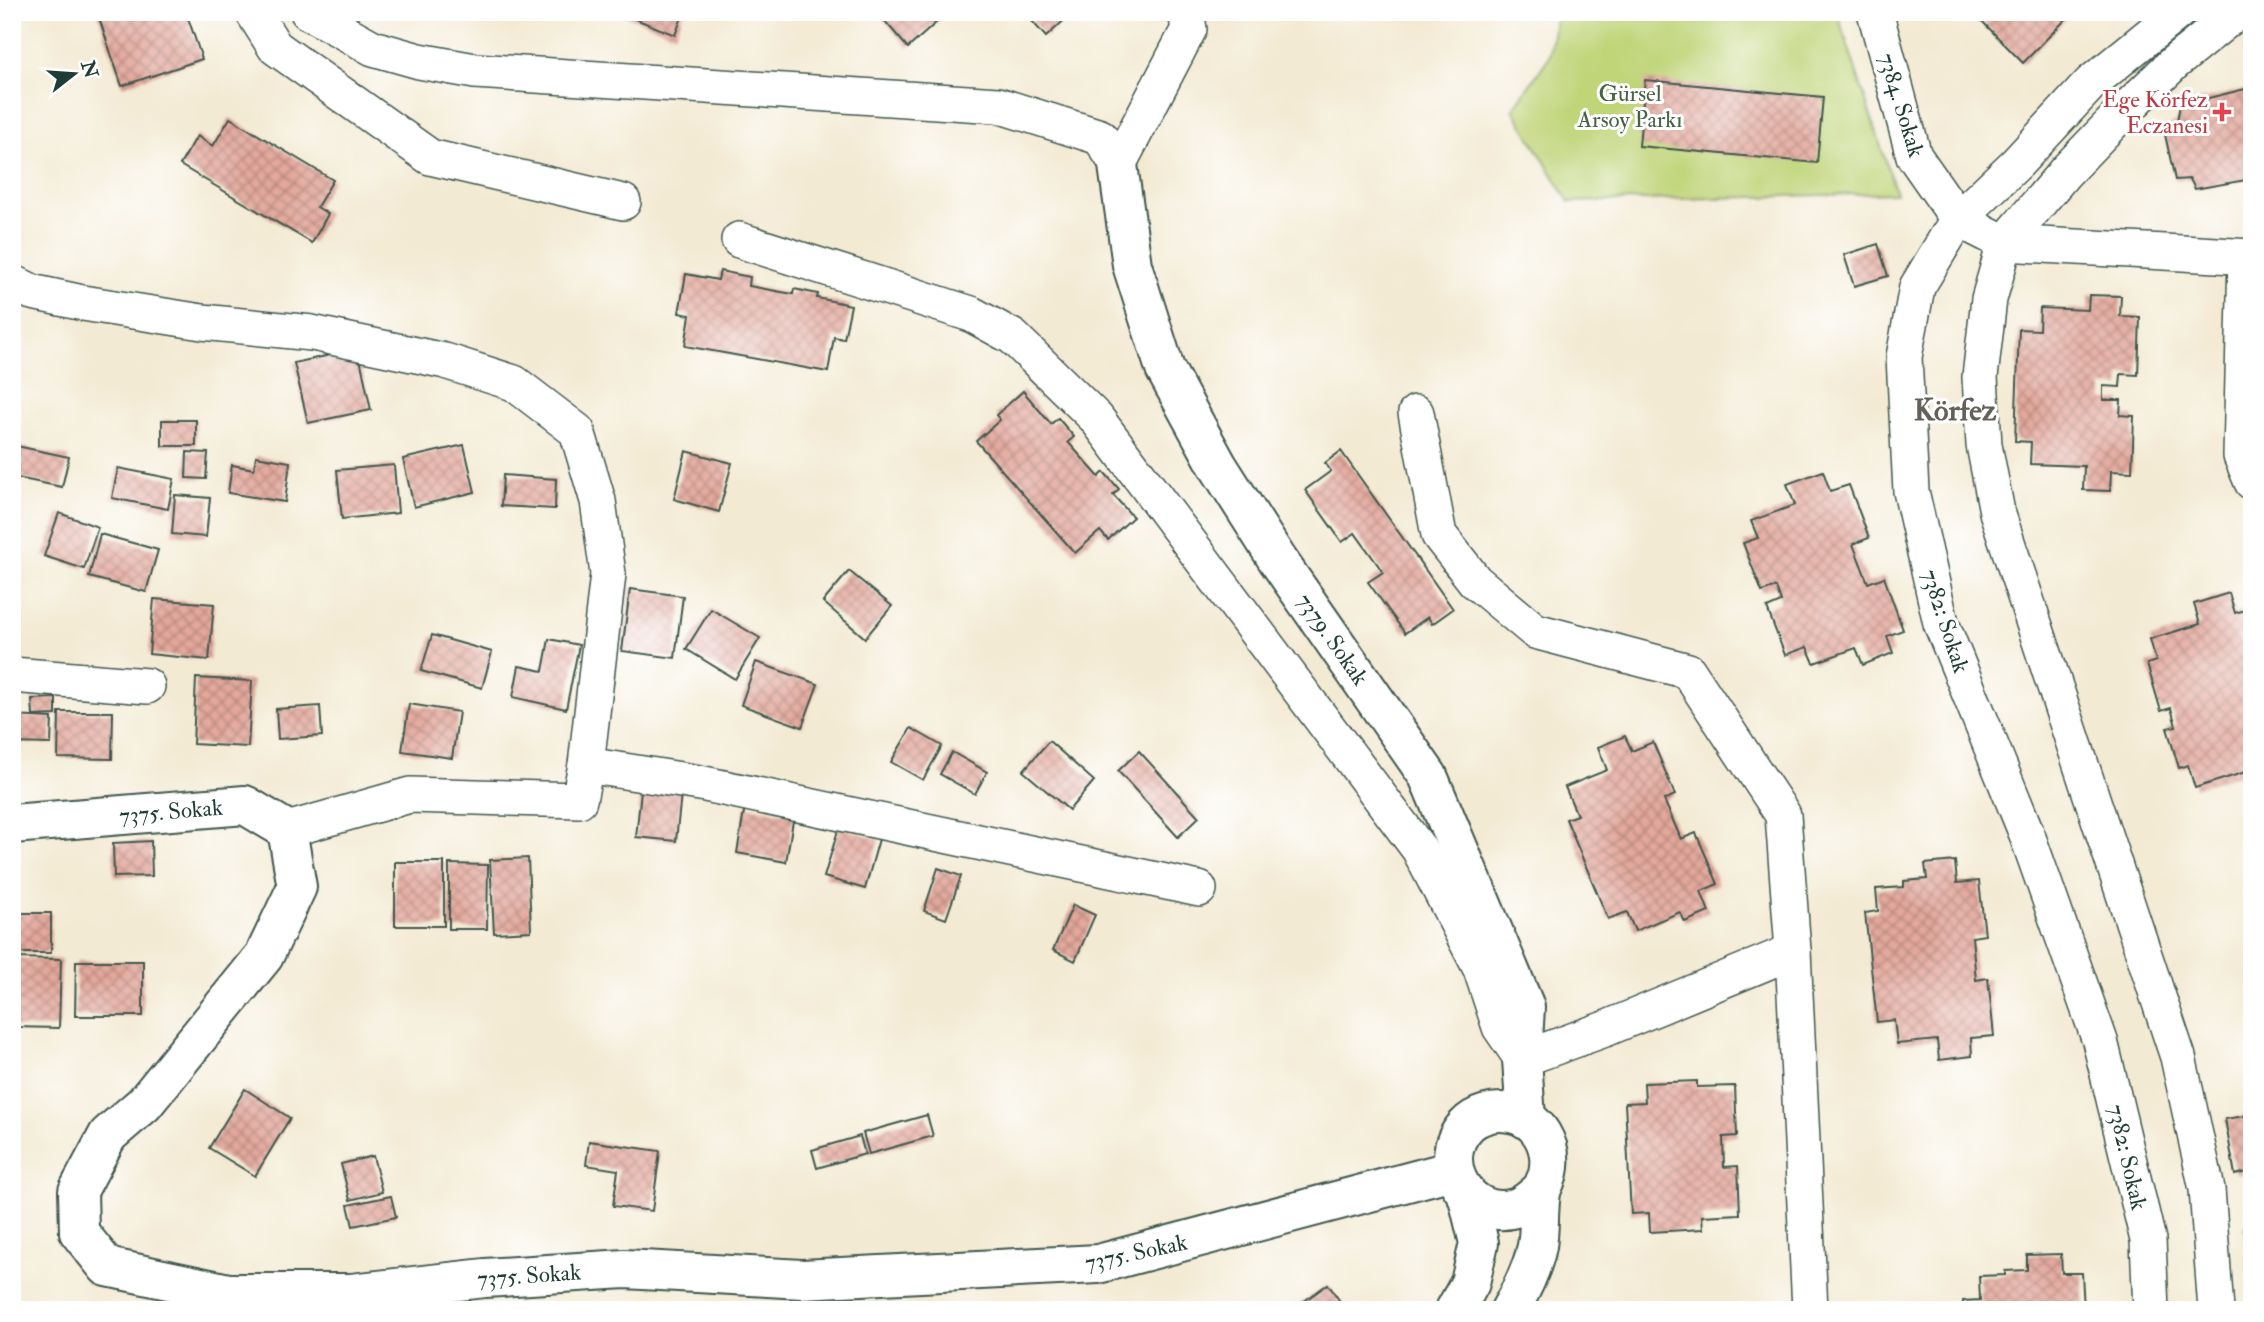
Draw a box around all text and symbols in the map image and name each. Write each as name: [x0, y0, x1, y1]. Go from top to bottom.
north arrow: [38, 38, 108, 108]
street label: 7384. Sokak: [1872, 50, 1931, 161]
text: N: [75, 57, 104, 82]
park label: Gürsel Arsoy Parkı: [1577, 79, 1682, 134]
place label: Ege Körfez Eczanesi: [2102, 85, 2208, 140]
marker: Ege Körfez Eczanesi: [2214, 104, 2230, 120]
district label: Körfez: [1914, 392, 1997, 429]
street label: 7382: Sokak: [1915, 566, 1976, 677]
street label: 7379. Sokak: [1290, 588, 1375, 691]
street label: 7375. Sokak: [118, 793, 224, 830]
street label: 7382: Sokak: [2101, 1102, 2154, 1213]
street label: 7375. Sokak: [1082, 1227, 1190, 1277]
street label: 7375. Sokak: [476, 1257, 582, 1294]

